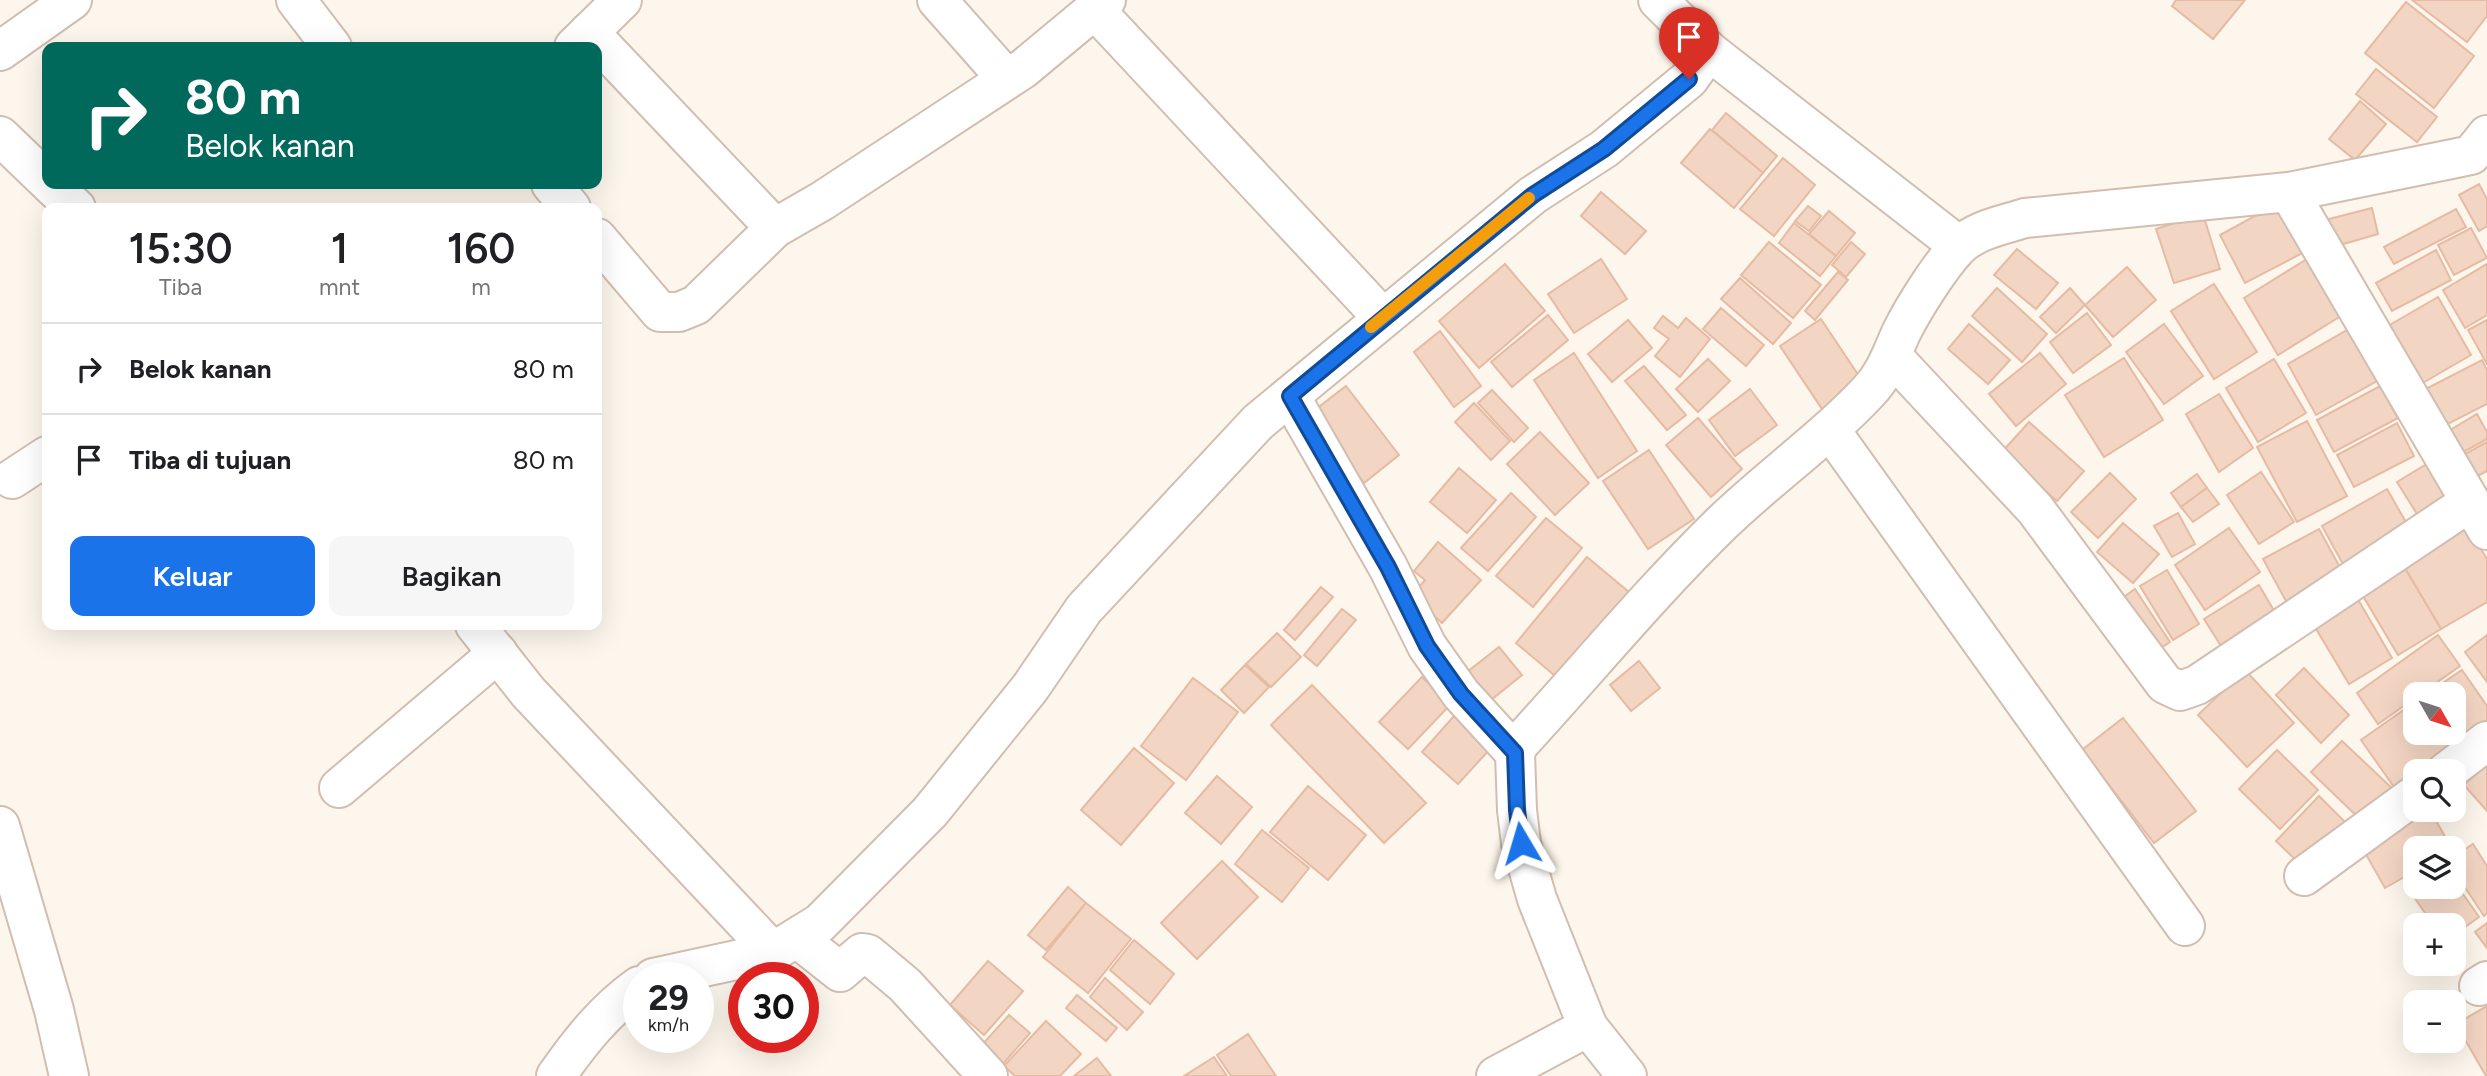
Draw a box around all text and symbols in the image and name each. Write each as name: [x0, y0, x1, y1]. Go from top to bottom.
pin: [1659, 7, 1719, 79]
icon: arrive: [1670, 18, 1708, 56]
text: 80 m: [185, 67, 301, 126]
icon: right: [70, 70, 161, 161]
text: Belok kanan: [185, 127, 355, 165]
text: 15:30: [129, 223, 232, 274]
text: 1: [331, 223, 348, 274]
text: 160: [447, 223, 515, 274]
text: Tiba: [159, 273, 202, 301]
text: mnt: [319, 273, 360, 301]
text: m: [471, 273, 491, 301]
icon: right: [70, 350, 108, 388]
text: Belok kanan: [129, 353, 272, 385]
text: 80 m: [513, 353, 574, 385]
icon: arrive: [70, 441, 108, 479]
text: Tiba di tujuan: [129, 444, 291, 476]
text: 80 m: [513, 444, 574, 476]
button: Keluar: [70, 536, 315, 616]
button: Bagikan: [329, 536, 574, 616]
north arrow: [2403, 682, 2466, 746]
map controls: [2403, 682, 2466, 1053]
button: search: [2403, 759, 2466, 822]
position arrow: [1484, 806, 1558, 880]
button: layers: [2403, 836, 2466, 899]
button: +: [2403, 913, 2466, 976]
speed limit sign: 30: [728, 962, 819, 1053]
text: 29: [648, 977, 689, 1019]
button: −: [2403, 990, 2466, 1053]
text: km/h: [648, 1014, 689, 1036]

